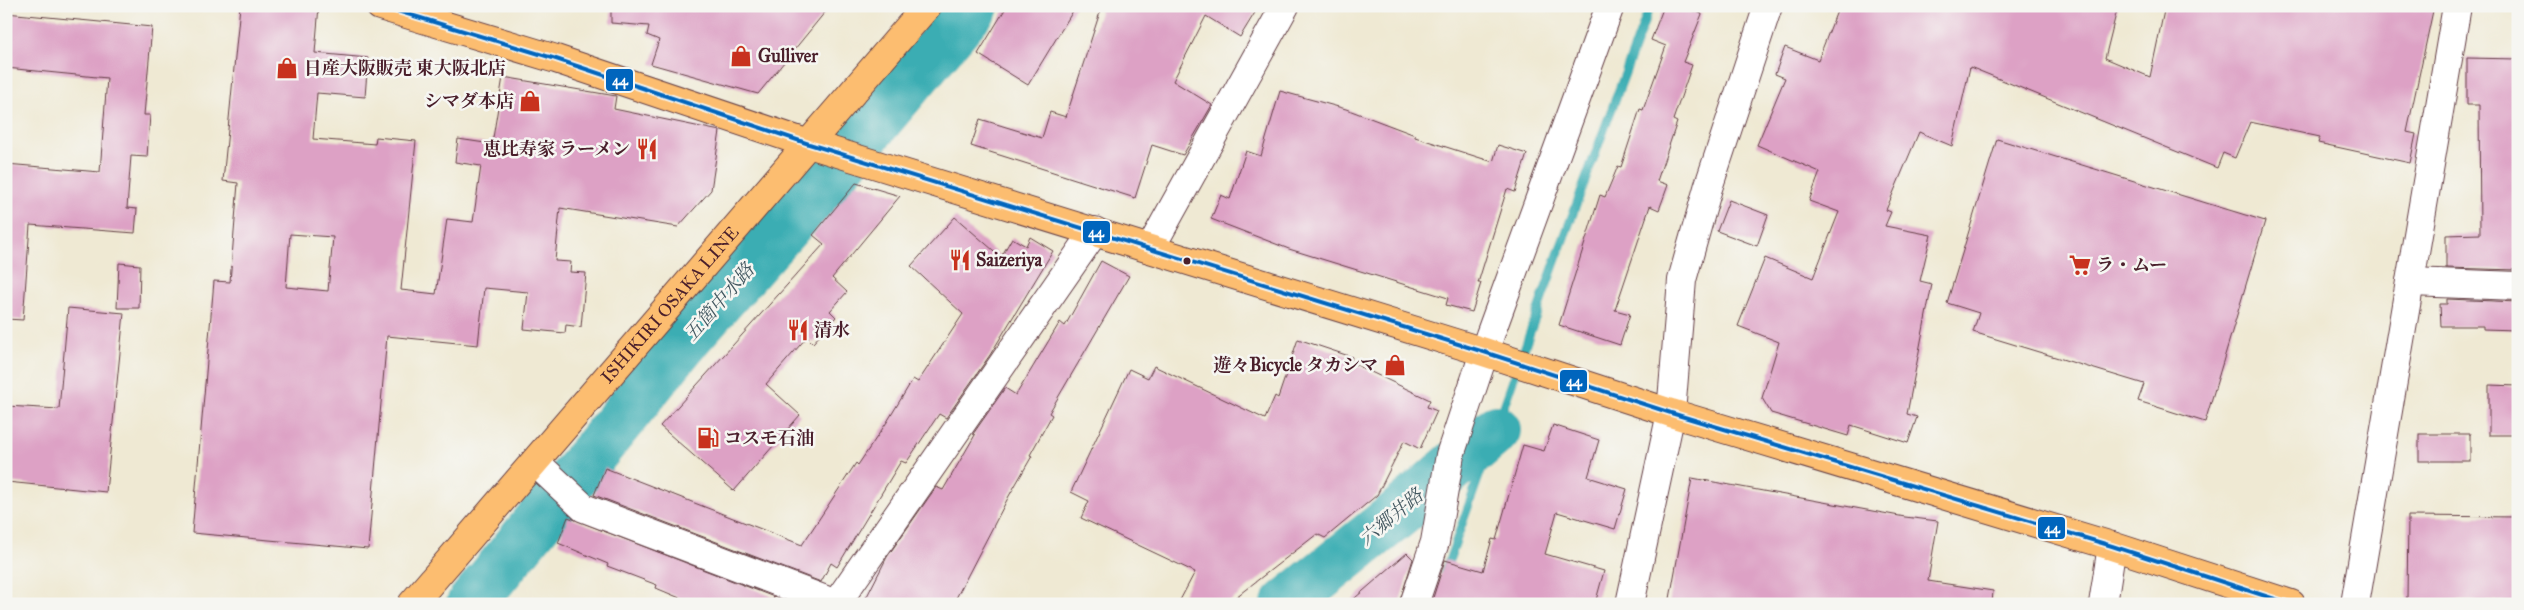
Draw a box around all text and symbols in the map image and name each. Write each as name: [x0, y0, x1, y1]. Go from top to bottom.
shop icon: Gulliver: [728, 43, 754, 69]
place label: Gulliver: [758, 45, 819, 67]
shop icon: 日産大阪販売 東大阪北店: [274, 55, 300, 81]
place label: 日産大阪販売 東大阪北店: [304, 57, 506, 79]
line badge: 44: [605, 68, 634, 92]
text: 44: [612, 72, 629, 90]
shop icon: シマダ本店: [517, 88, 543, 114]
place label: シマダ本店: [424, 90, 514, 112]
restaurant icon: 恵比寿家 ラーメン: [634, 136, 660, 162]
place label: 恵比寿家 ラーメン: [483, 138, 630, 160]
line badge: 44: [1082, 220, 1111, 244]
street label: ISHIKIRI OSAKA LINE: [596, 222, 744, 388]
text: 44: [1088, 224, 1105, 242]
restaurant icon: Saizeriya: [947, 247, 973, 273]
place label: Saizeriya: [976, 249, 1043, 272]
supermarket icon: ラ・ムー: [2067, 252, 2093, 278]
place label: ラ・ムー: [2096, 254, 2167, 276]
unlabelled marker: [1182, 256, 1192, 266]
water label: 五箇中水路: [679, 257, 760, 345]
restaurant icon: 清水: [785, 317, 811, 343]
place label: 清水: [814, 319, 850, 341]
shop icon: 遊々Bicycle タカシマ: [1382, 352, 1408, 378]
place label: 遊々Bicycle タカシマ: [1214, 354, 1378, 377]
line badge: 44: [1559, 369, 1588, 393]
text: 44: [1566, 373, 1583, 391]
fuel station icon: コスモ石油: [695, 425, 721, 451]
place label: コスモ石油: [724, 427, 814, 449]
water label: 六郷井路: [1354, 482, 1429, 550]
line badge: 44: [2037, 516, 2066, 540]
text: 44: [2044, 520, 2061, 538]

